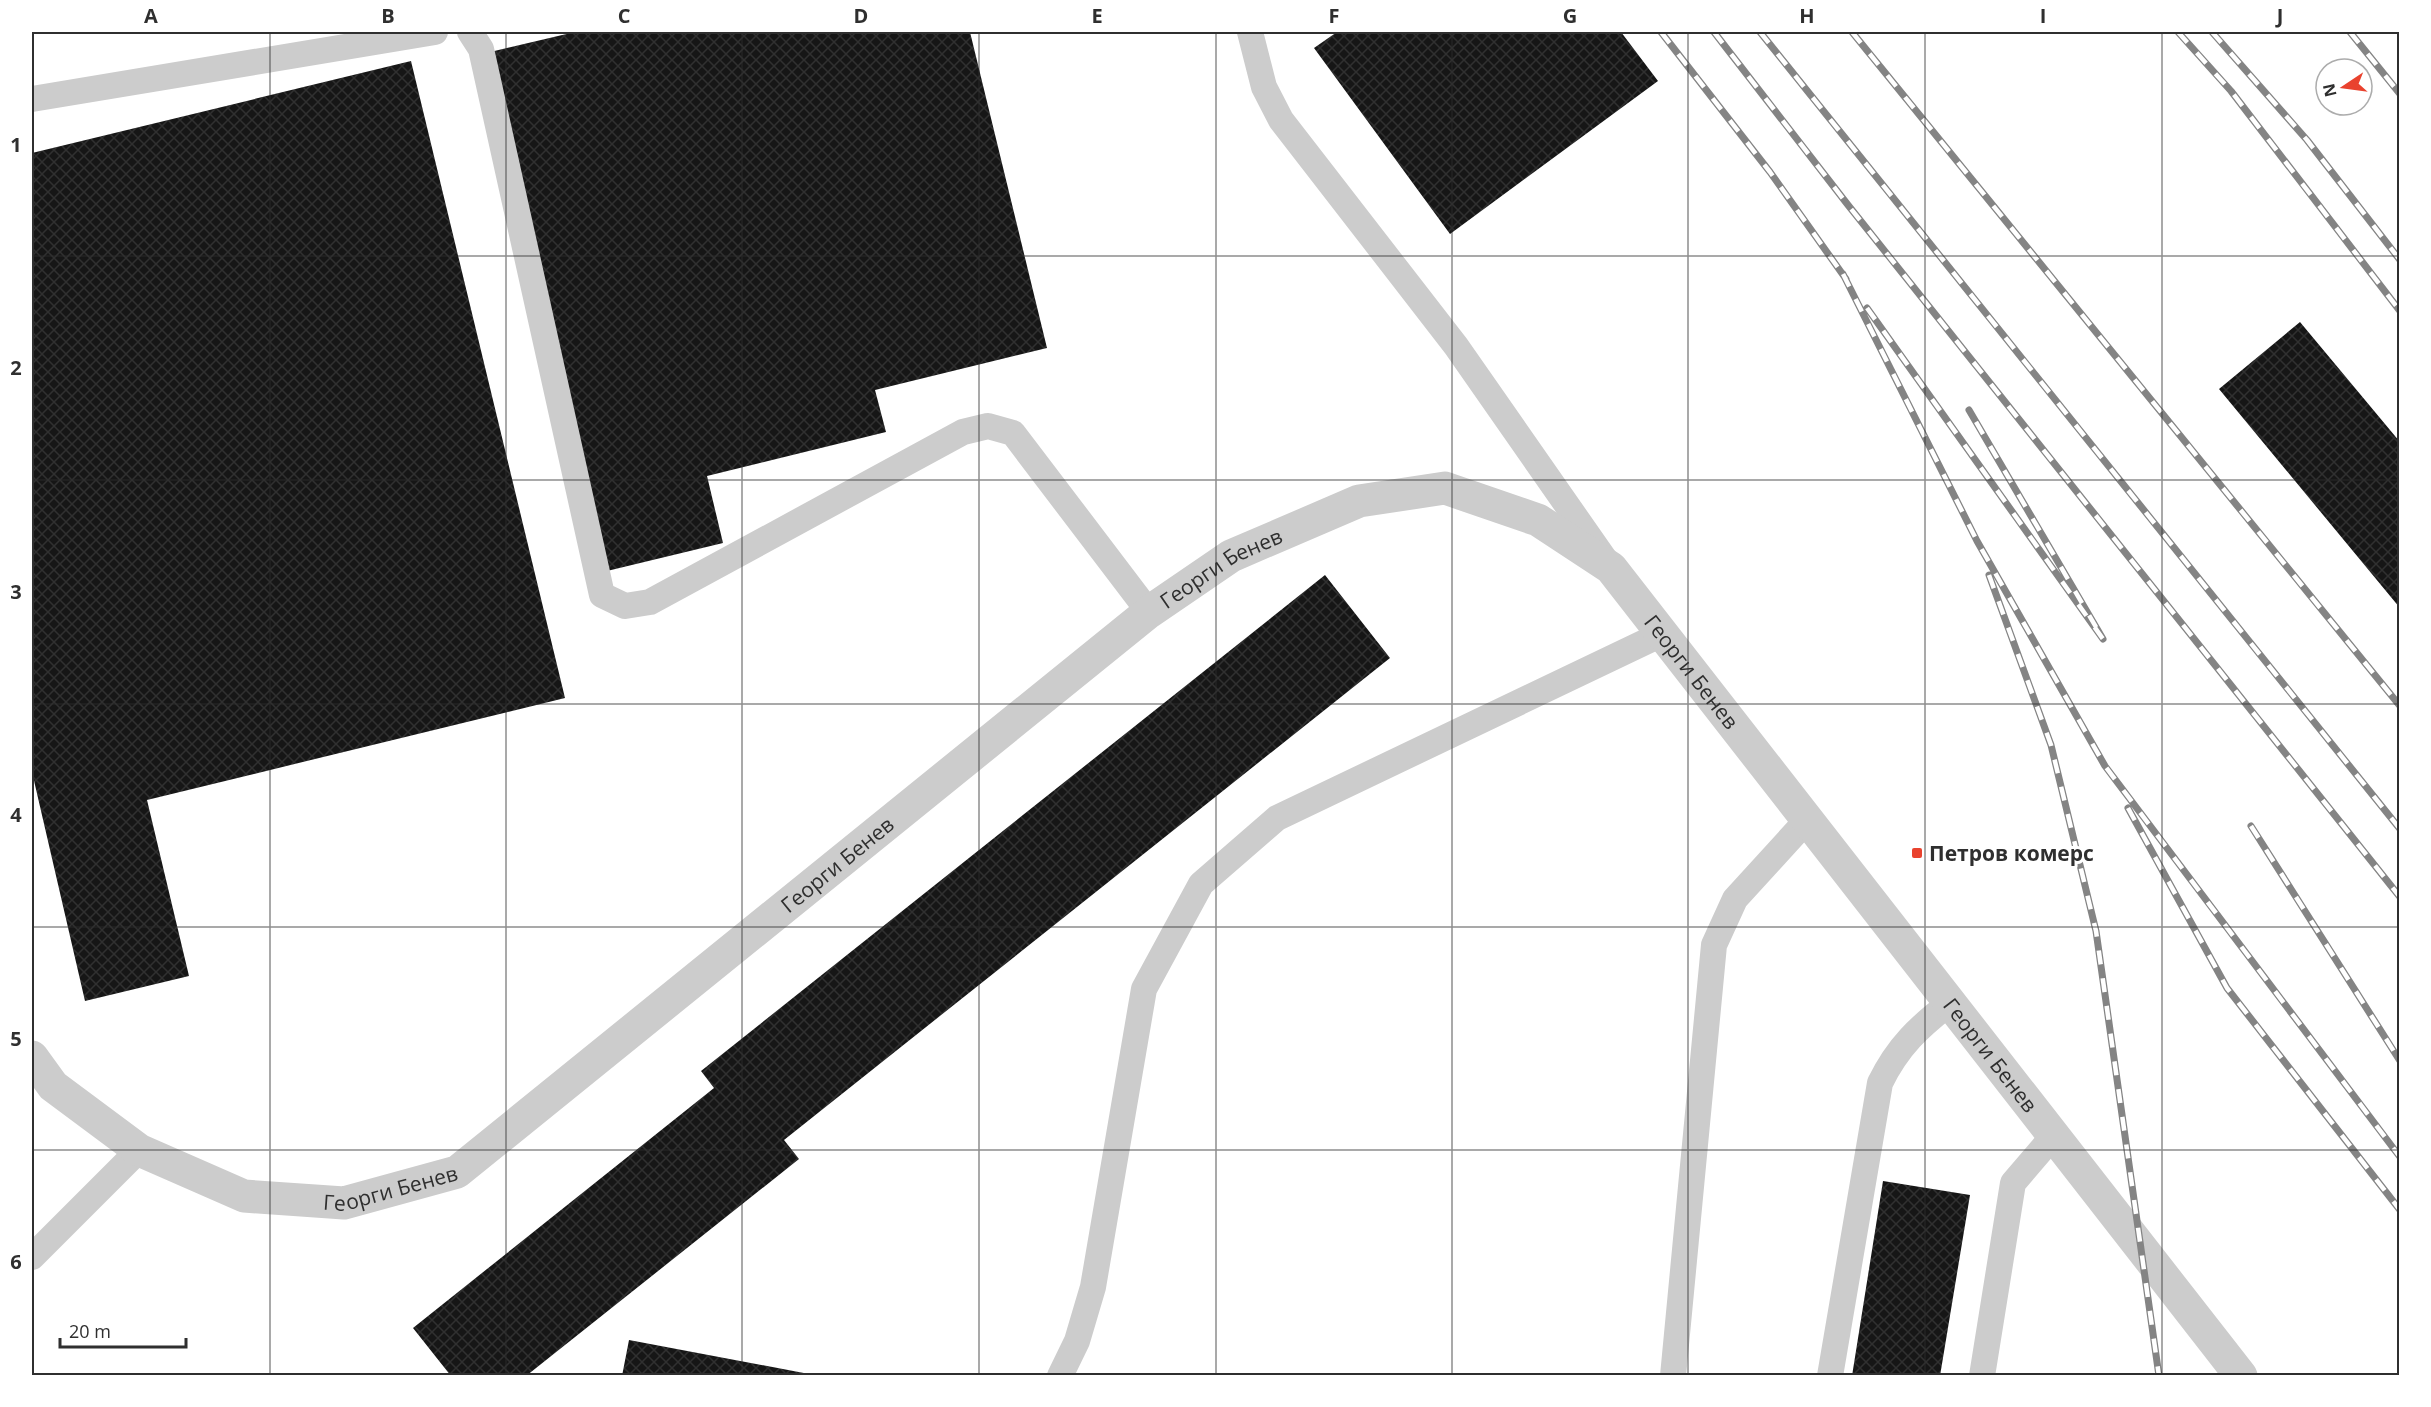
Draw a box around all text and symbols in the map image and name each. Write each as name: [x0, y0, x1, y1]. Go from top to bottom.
text: A: [144, 2, 158, 29]
text: B: [381, 2, 395, 29]
text: C: [618, 2, 631, 29]
text: D: [854, 2, 868, 29]
text: E: [1091, 2, 1103, 29]
text: F: [1329, 2, 1339, 29]
text: G: [1563, 2, 1577, 29]
text: H: [1799, 2, 1815, 29]
text: I: [2040, 2, 2046, 29]
text: J: [2275, 2, 2283, 29]
north arrow: [2314, 57, 2374, 117]
text: N: [2317, 82, 2342, 99]
text: 1: [10, 131, 22, 158]
text: 2: [10, 354, 22, 381]
street label: Георги Бенев: [1154, 522, 1287, 615]
text: 3: [10, 578, 22, 605]
street label: Георги Бенев: [1638, 609, 1745, 735]
text: 4: [10, 801, 22, 828]
street label: Георги Бенев: [775, 810, 899, 919]
place label: Петров комерс: [1929, 839, 2094, 867]
marker: Петров комерс: [1910, 846, 1924, 860]
street label: Георги Бенев: [1937, 992, 2044, 1118]
text: 5: [10, 1025, 22, 1052]
street label: Георги Бенев: [322, 1159, 461, 1217]
text: 6: [10, 1248, 22, 1275]
scale bar: [60, 1311, 186, 1349]
text: 20 m: [69, 1319, 111, 1343]

